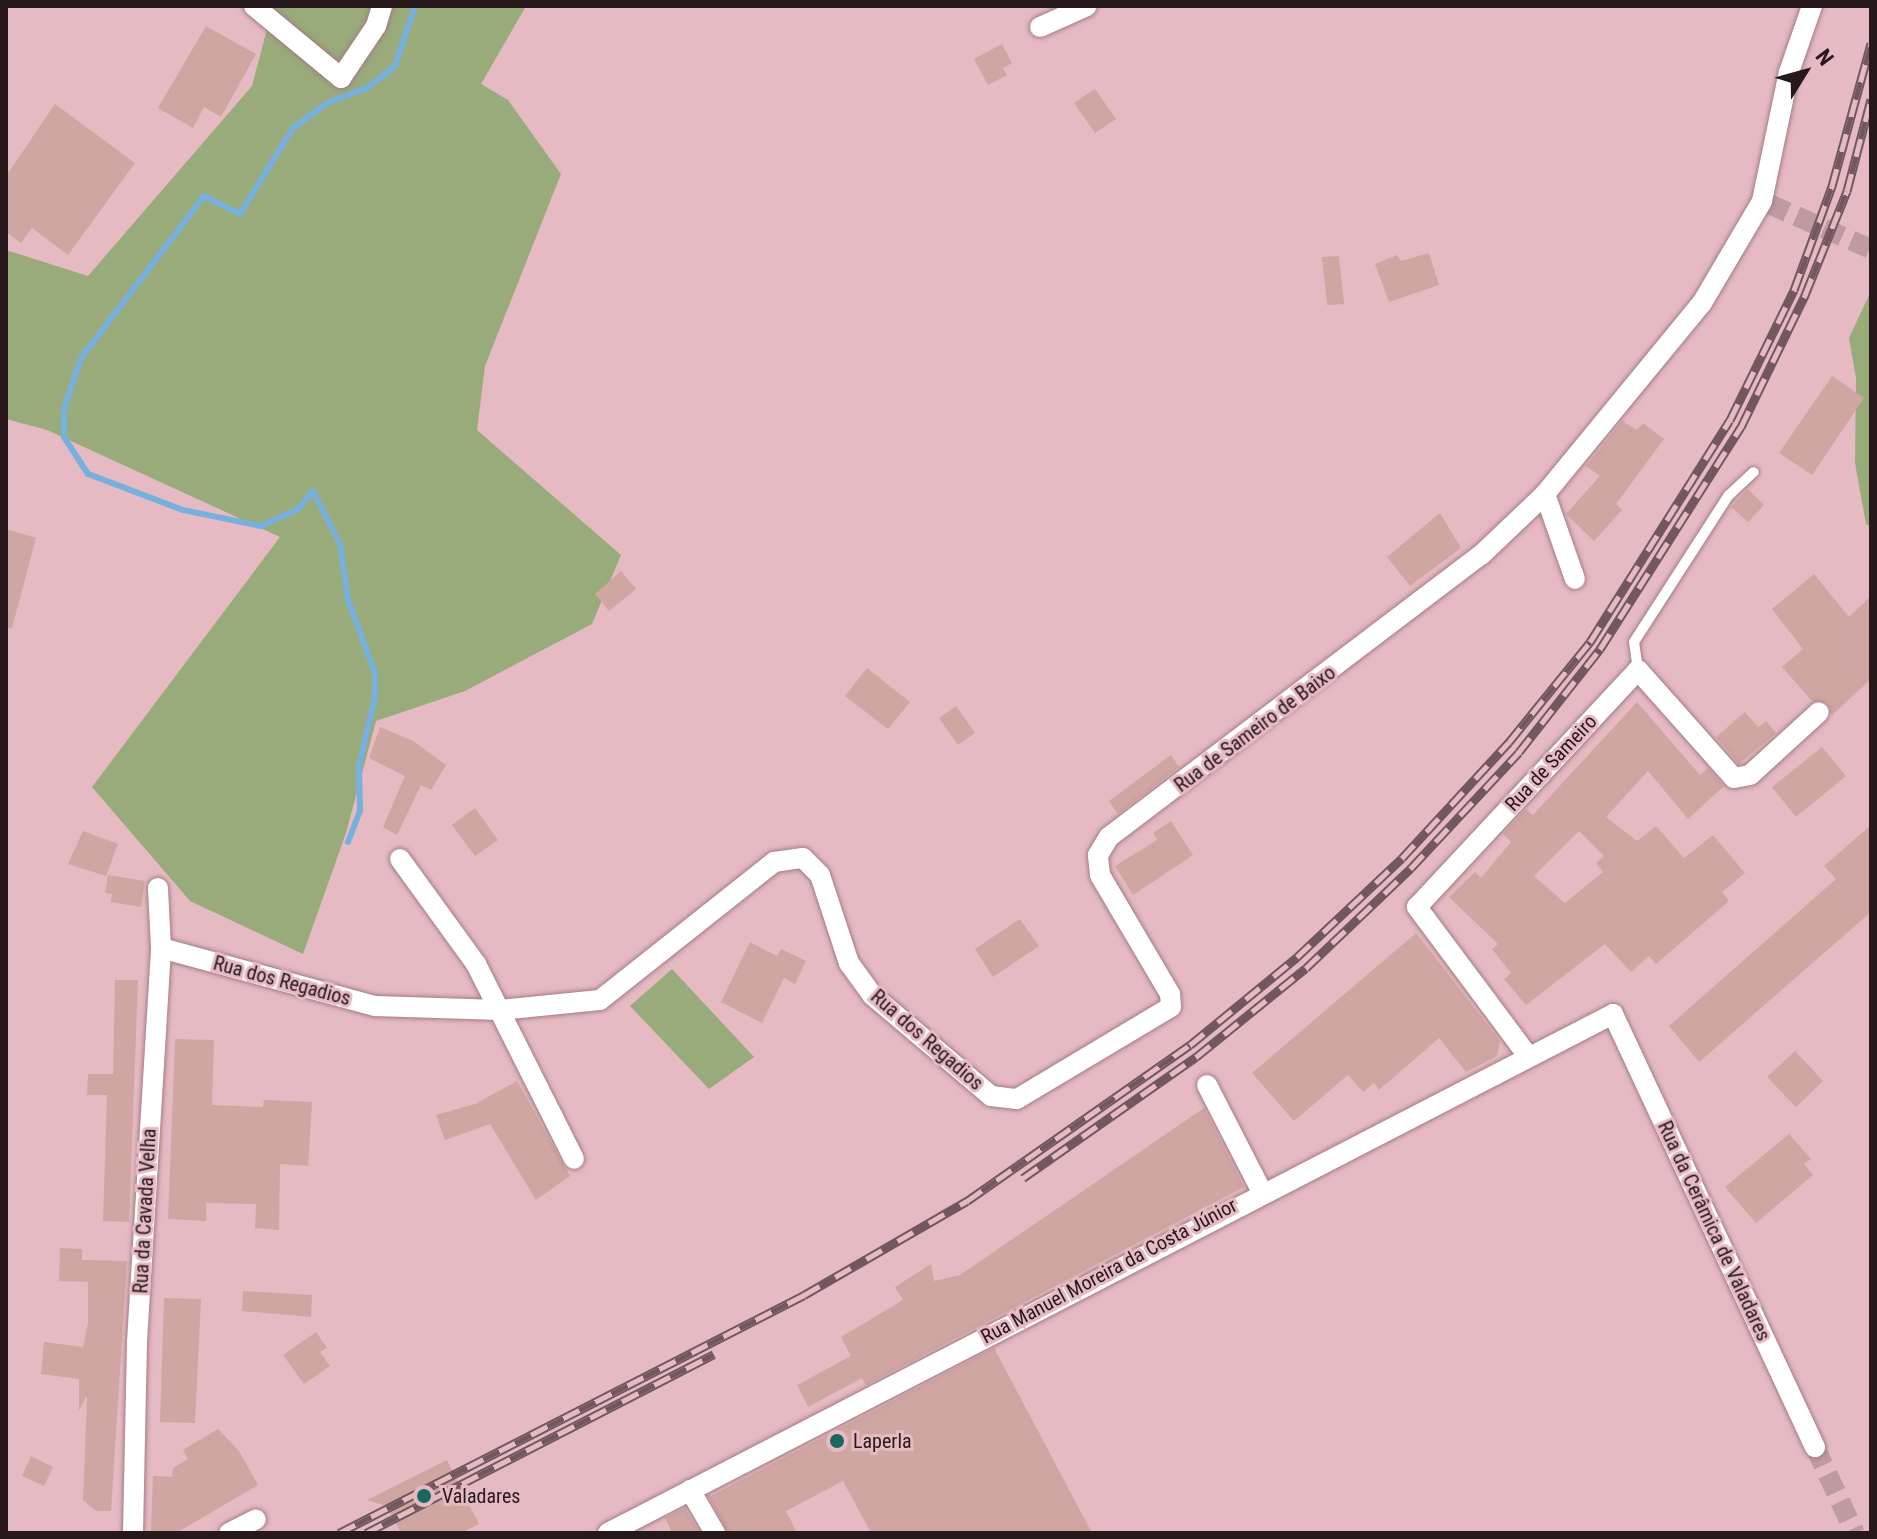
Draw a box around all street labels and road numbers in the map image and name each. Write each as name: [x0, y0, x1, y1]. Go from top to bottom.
street label: Rua de Sameiro de Baixo: [1170, 661, 1340, 797]
street label: Rua de Sameiro: [1500, 710, 1602, 816]
street label: Rua dos Regadios: [211, 951, 353, 1011]
street label: Rua dos Regadios: [866, 985, 988, 1095]
street label: Rua da Cerâmica de Valadares: [1652, 1117, 1776, 1345]
street label: Rua da Cavada Velha: [129, 1128, 161, 1294]
street label: Rua Manuel Moreira da Costa Júnior: [977, 1193, 1241, 1349]

